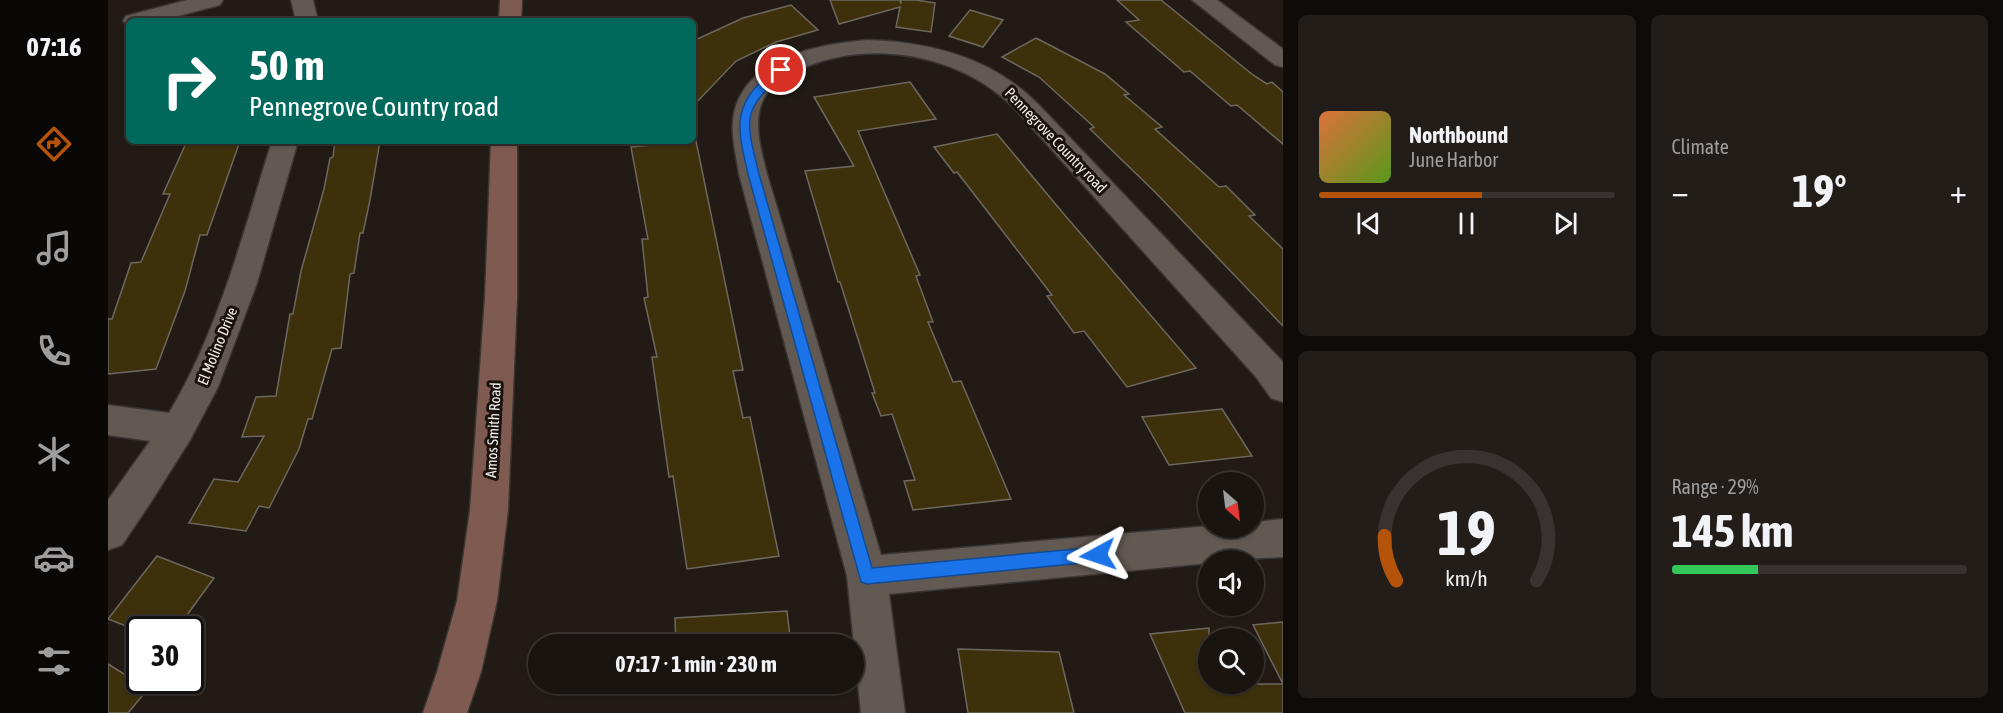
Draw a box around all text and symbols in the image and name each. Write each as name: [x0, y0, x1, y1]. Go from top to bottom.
text: 07:16: [26, 31, 82, 62]
text: 50 m: [249, 41, 324, 89]
icon: right: [150, 42, 228, 120]
pin: [755, 44, 806, 95]
icon: arrive: [764, 53, 797, 86]
street label: Pennegrove Country road: [1002, 84, 1110, 196]
text: Pennegrove Country road: [249, 91, 499, 122]
text: Northbound: [1409, 122, 1508, 148]
icon: directions: [33, 123, 75, 165]
text: Climate: [1672, 135, 1729, 158]
text: June Harbor: [1409, 148, 1498, 171]
text: 19°: [1792, 165, 1847, 217]
text: −: [1672, 172, 1689, 210]
text: +: [1950, 172, 1967, 210]
icon: previous: [1352, 207, 1385, 240]
icon: pause: [1450, 207, 1483, 240]
icon: next: [1549, 207, 1582, 240]
icon: music: [33, 227, 75, 269]
street label: El Molino Drive: [194, 304, 240, 387]
icon: phone: [33, 330, 75, 372]
street label: Amos Smith Road: [482, 382, 504, 478]
icon: climate: [33, 433, 75, 475]
north arrow: [1198, 472, 1264, 538]
map controls: [1198, 472, 1264, 694]
text: Range · 29%: [1672, 475, 1759, 498]
text: 19: [1437, 497, 1496, 568]
text: 145 km: [1672, 505, 1793, 557]
position arrow: [1066, 523, 1130, 587]
icon: car: [33, 537, 75, 579]
button: sound: [1198, 550, 1264, 616]
text: km/h: [1445, 567, 1488, 592]
speed limit sign: 30: [126, 616, 204, 694]
button: search: [1198, 628, 1264, 694]
icon: filters: [33, 640, 75, 682]
text: 07:17 · 1 min · 230 m: [615, 651, 777, 677]

